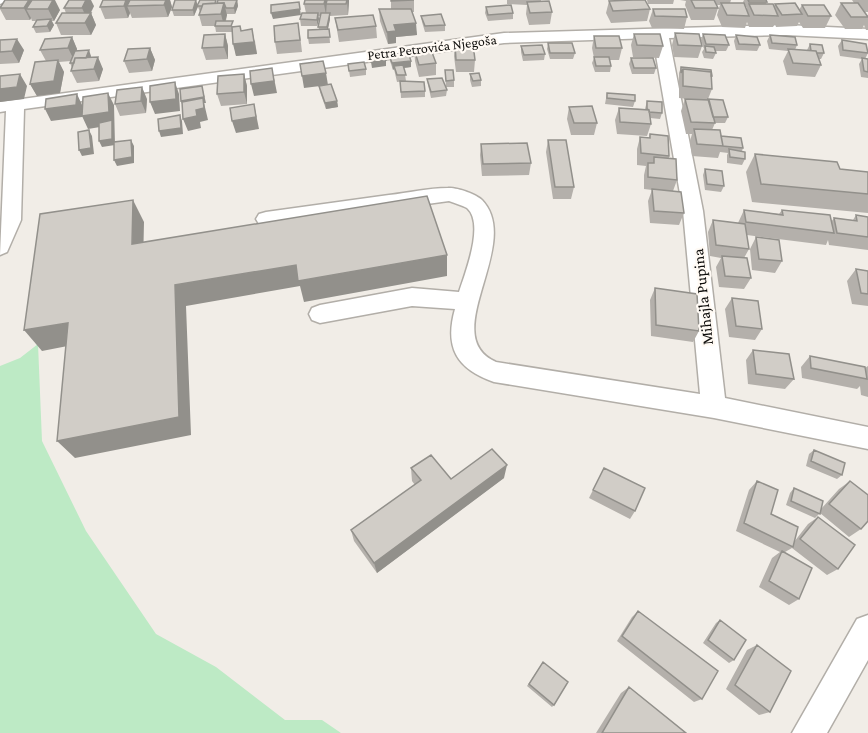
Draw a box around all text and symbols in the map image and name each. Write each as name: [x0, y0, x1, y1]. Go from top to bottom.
street label: Petra Petrovića Njegoša: [367, 31, 498, 64]
street label: Mihajla Pupina: [689, 247, 717, 346]

